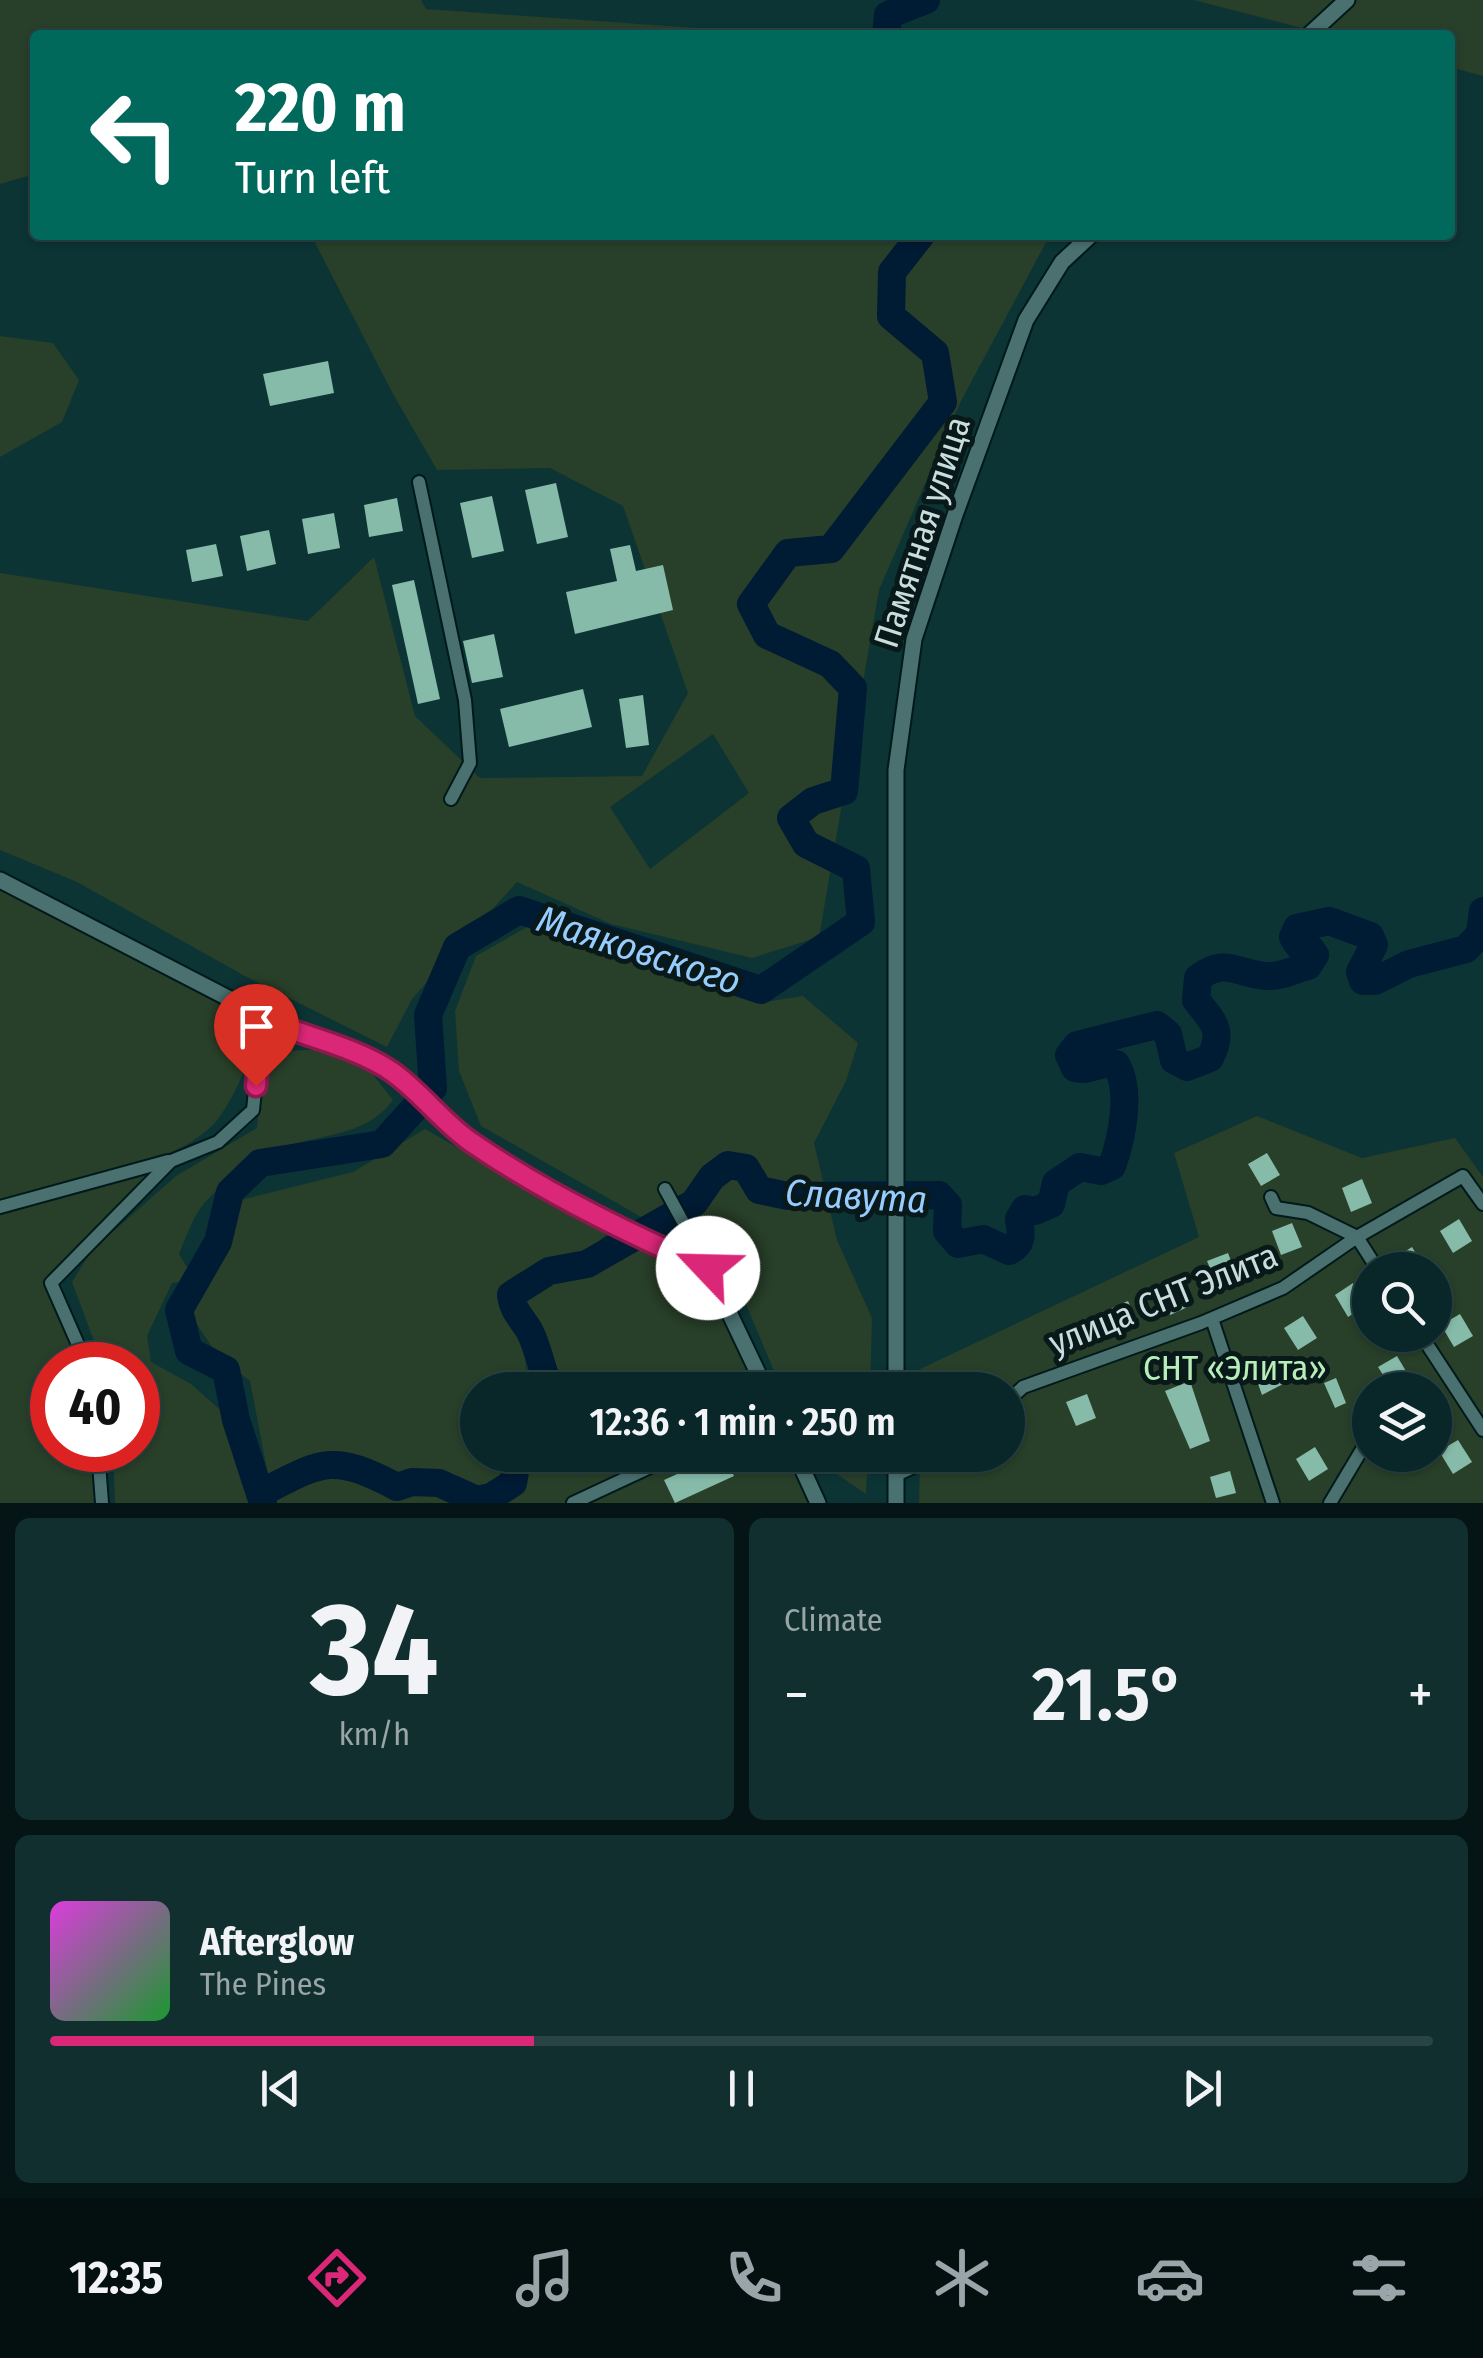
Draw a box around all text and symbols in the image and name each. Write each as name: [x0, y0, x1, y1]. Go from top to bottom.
text: 220 m: [235, 66, 406, 150]
icon: left: [70, 70, 200, 200]
text: Turn left: [235, 151, 390, 205]
street label: Памятная улица: [865, 411, 979, 653]
water label: Маяковского: [531, 895, 747, 1005]
pin: [214, 984, 299, 1087]
icon: arrive: [229, 999, 284, 1054]
water label: Славута: [784, 1169, 928, 1223]
position arrow: [656, 1216, 760, 1320]
street label: улица СНТ Элита: [1043, 1234, 1283, 1364]
map controls: [1352, 1252, 1452, 1472]
button: search: [1352, 1252, 1452, 1352]
speed limit sign: 40: [30, 1342, 160, 1472]
park label: СНТ «Элита»: [1143, 1347, 1327, 1389]
button: layers: [1352, 1372, 1452, 1472]
text: 12:36 · 1 min · 250 m: [589, 1399, 896, 1445]
text: 34: [310, 1572, 439, 1728]
text: Climate: [784, 1601, 883, 1639]
text: 21.5°: [1032, 1650, 1185, 1740]
text: −: [784, 1662, 809, 1728]
text: +: [1408, 1662, 1433, 1728]
text: km/h: [339, 1715, 410, 1753]
text: Afterglow: [200, 1919, 354, 1965]
text: The Pines: [200, 1965, 326, 2003]
icon: previous: [253, 2061, 308, 2116]
icon: pause: [714, 2061, 769, 2116]
icon: next: [1175, 2061, 1230, 2116]
icon: directions: [302, 2243, 372, 2313]
icon: music: [510, 2243, 580, 2313]
icon: phone: [719, 2243, 789, 2313]
icon: climate: [927, 2243, 997, 2313]
icon: car: [1135, 2243, 1205, 2313]
icon: filters: [1344, 2243, 1414, 2313]
text: 12:35: [69, 2251, 163, 2305]

